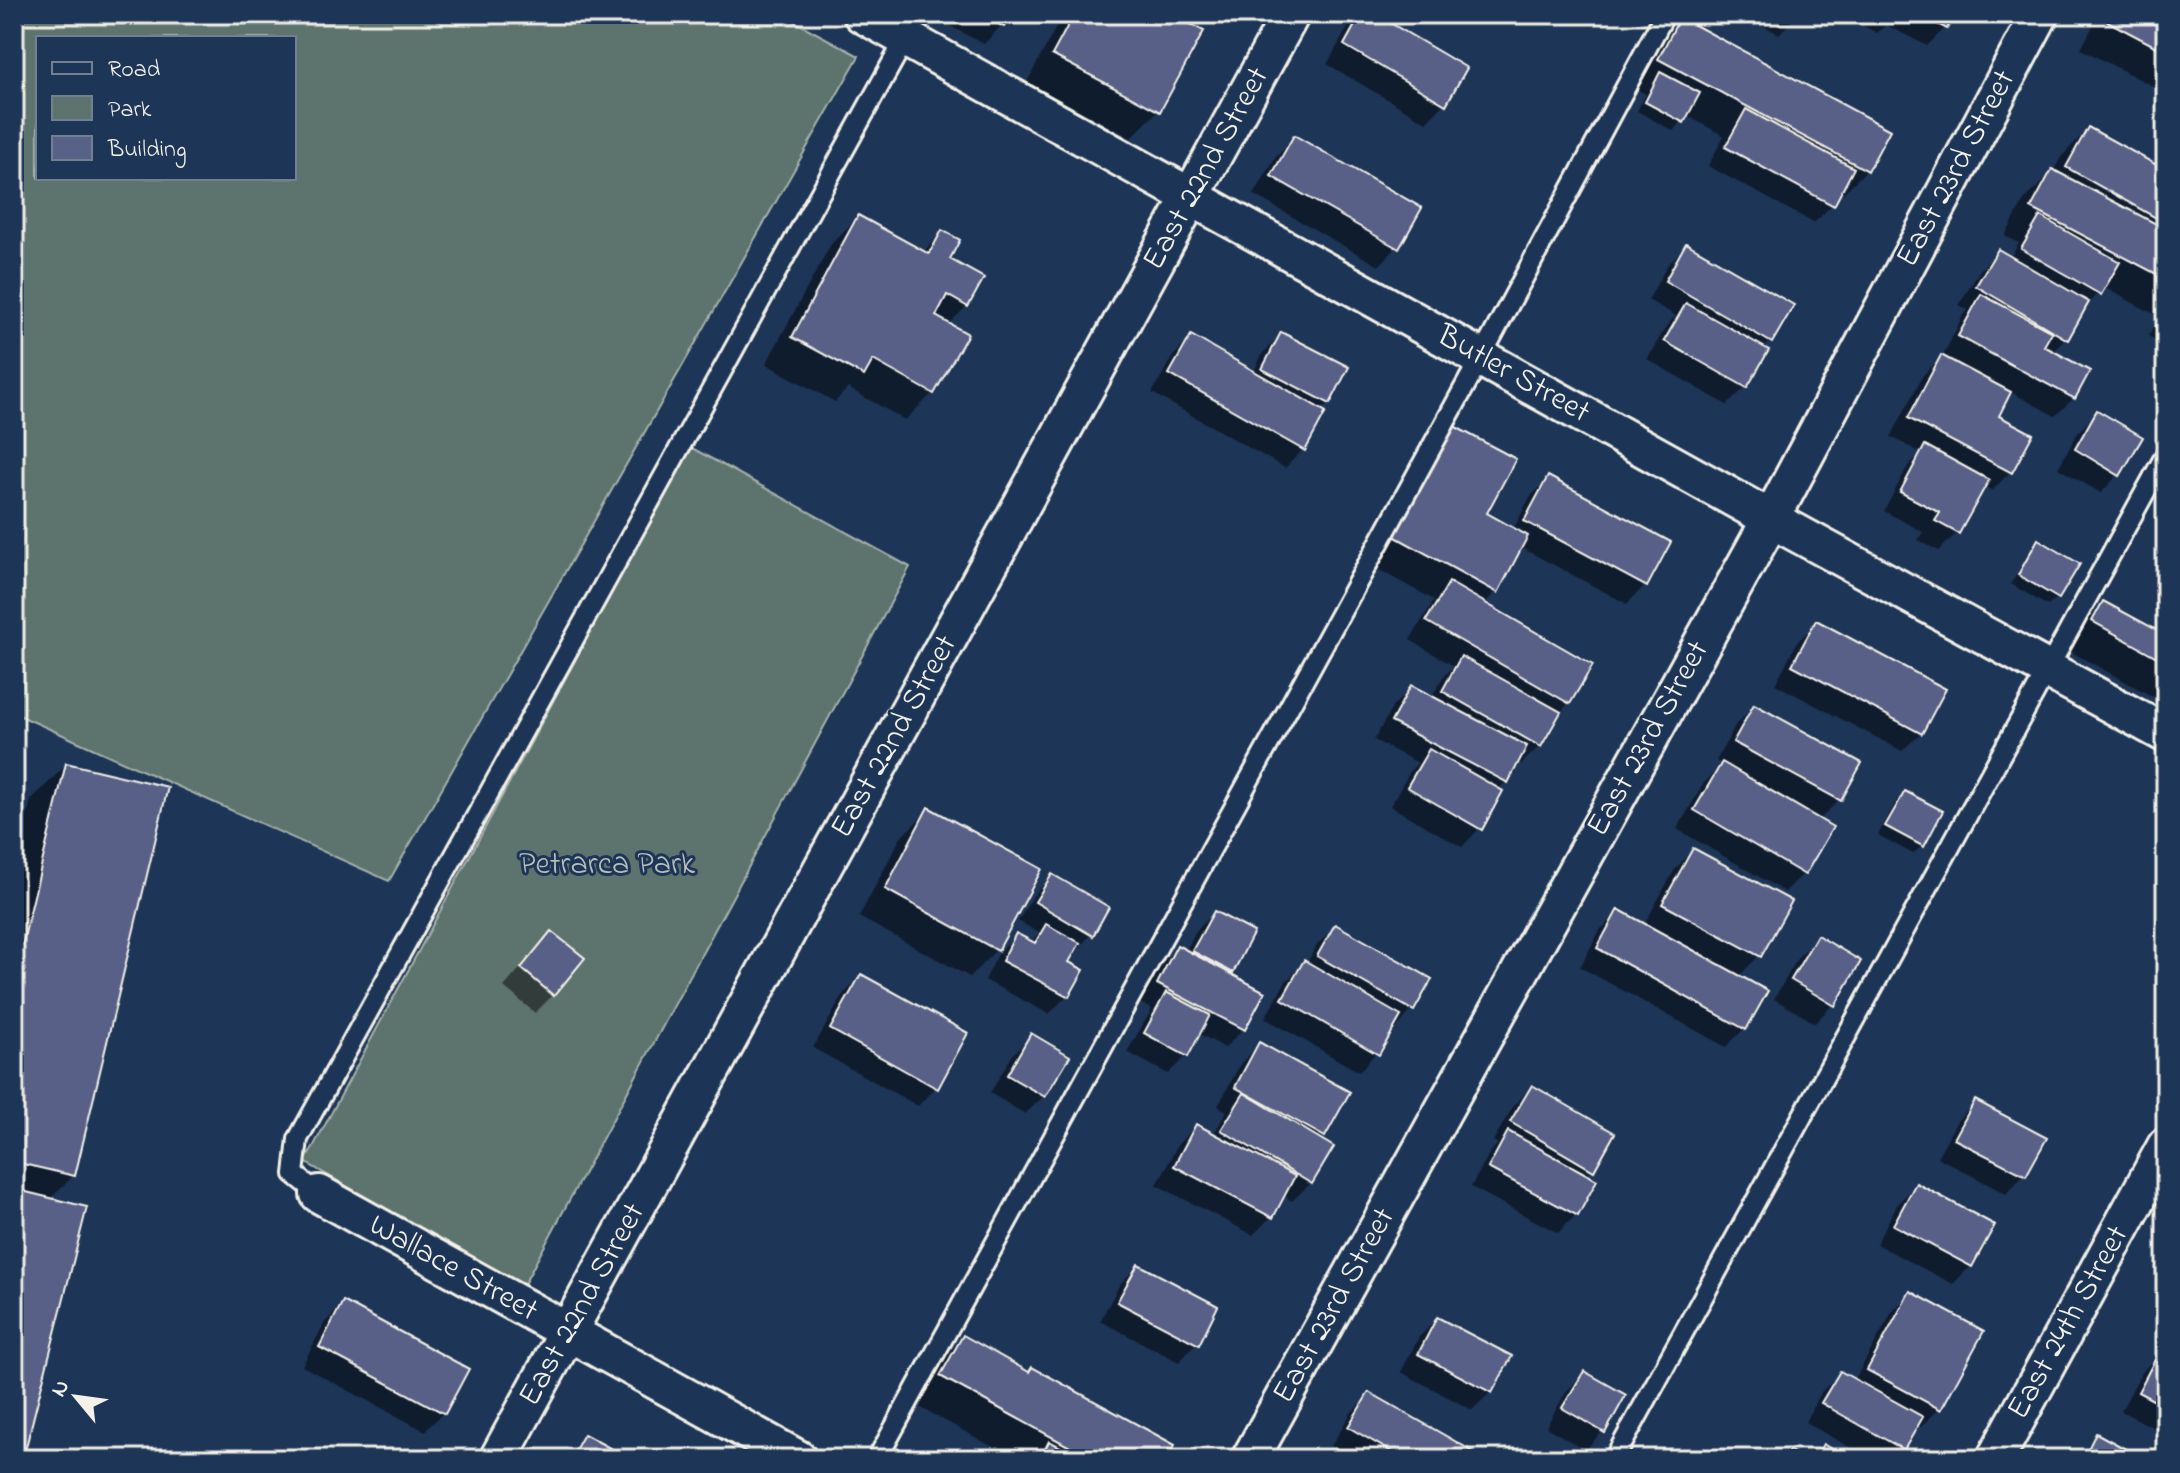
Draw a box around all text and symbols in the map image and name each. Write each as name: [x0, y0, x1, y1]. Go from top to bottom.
legend: [36, 36, 296, 180]
text: Road: [108, 53, 161, 88]
street label: East 22nd Street: [1132, 59, 1282, 279]
street label: East 23rd Street: [1885, 62, 2029, 276]
text: Park: [108, 93, 152, 128]
text: Building: [107, 133, 187, 168]
street label: Butler Street: [1427, 313, 1598, 437]
street label: East 22nd Street: [820, 627, 970, 847]
street label: East 23rd Street: [1576, 632, 1722, 845]
park label: Petrarca Park: [519, 842, 696, 889]
street label: East 22nd Street: [508, 1195, 658, 1415]
street label: East 23rd Street: [1262, 1199, 1408, 1412]
street label: Wallace Street: [360, 1203, 547, 1335]
street label: East 24th Street: [1996, 1217, 2142, 1429]
north arrow: [36, 1357, 116, 1437]
text: N: [44, 1375, 79, 1403]

